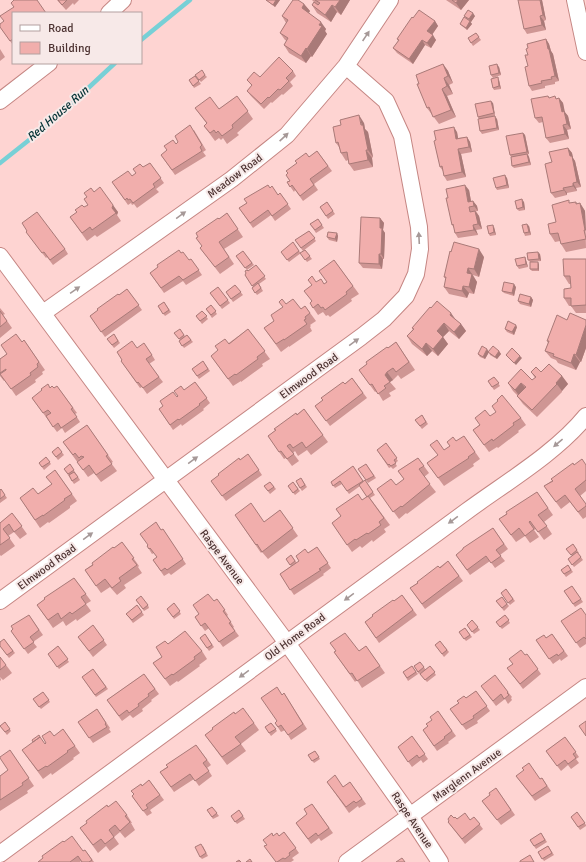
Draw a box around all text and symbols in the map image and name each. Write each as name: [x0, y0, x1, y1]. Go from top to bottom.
legend: [12, 12, 142, 64]
text: Road: [48, 21, 74, 36]
one-way arrow: [362, 31, 370, 41]
text: Building: [48, 41, 91, 56]
water label: Red House Run: [24, 83, 92, 145]
one-way arrow: [279, 132, 290, 141]
street label: Meadow Road: [205, 151, 265, 201]
one-way arrow: [176, 211, 187, 220]
one-way arrow: [416, 232, 423, 244]
one-way arrow: [70, 286, 80, 294]
one-way arrow: [349, 338, 360, 346]
street label: Elmwood Road: [277, 350, 341, 402]
one-way arrow: [553, 439, 564, 448]
one-way arrow: [188, 456, 198, 464]
one-way arrow: [448, 516, 459, 524]
street label: Raspe Avenue: [197, 527, 247, 587]
one-way arrow: [83, 533, 93, 541]
street label: Elmwood Road: [15, 541, 79, 593]
one-way arrow: [343, 593, 354, 601]
street label: Old Home Road: [262, 610, 328, 663]
one-way arrow: [239, 670, 249, 678]
street label: Marglenn Avenue: [430, 746, 504, 804]
street label: Raspe Avenue: [388, 789, 436, 851]

